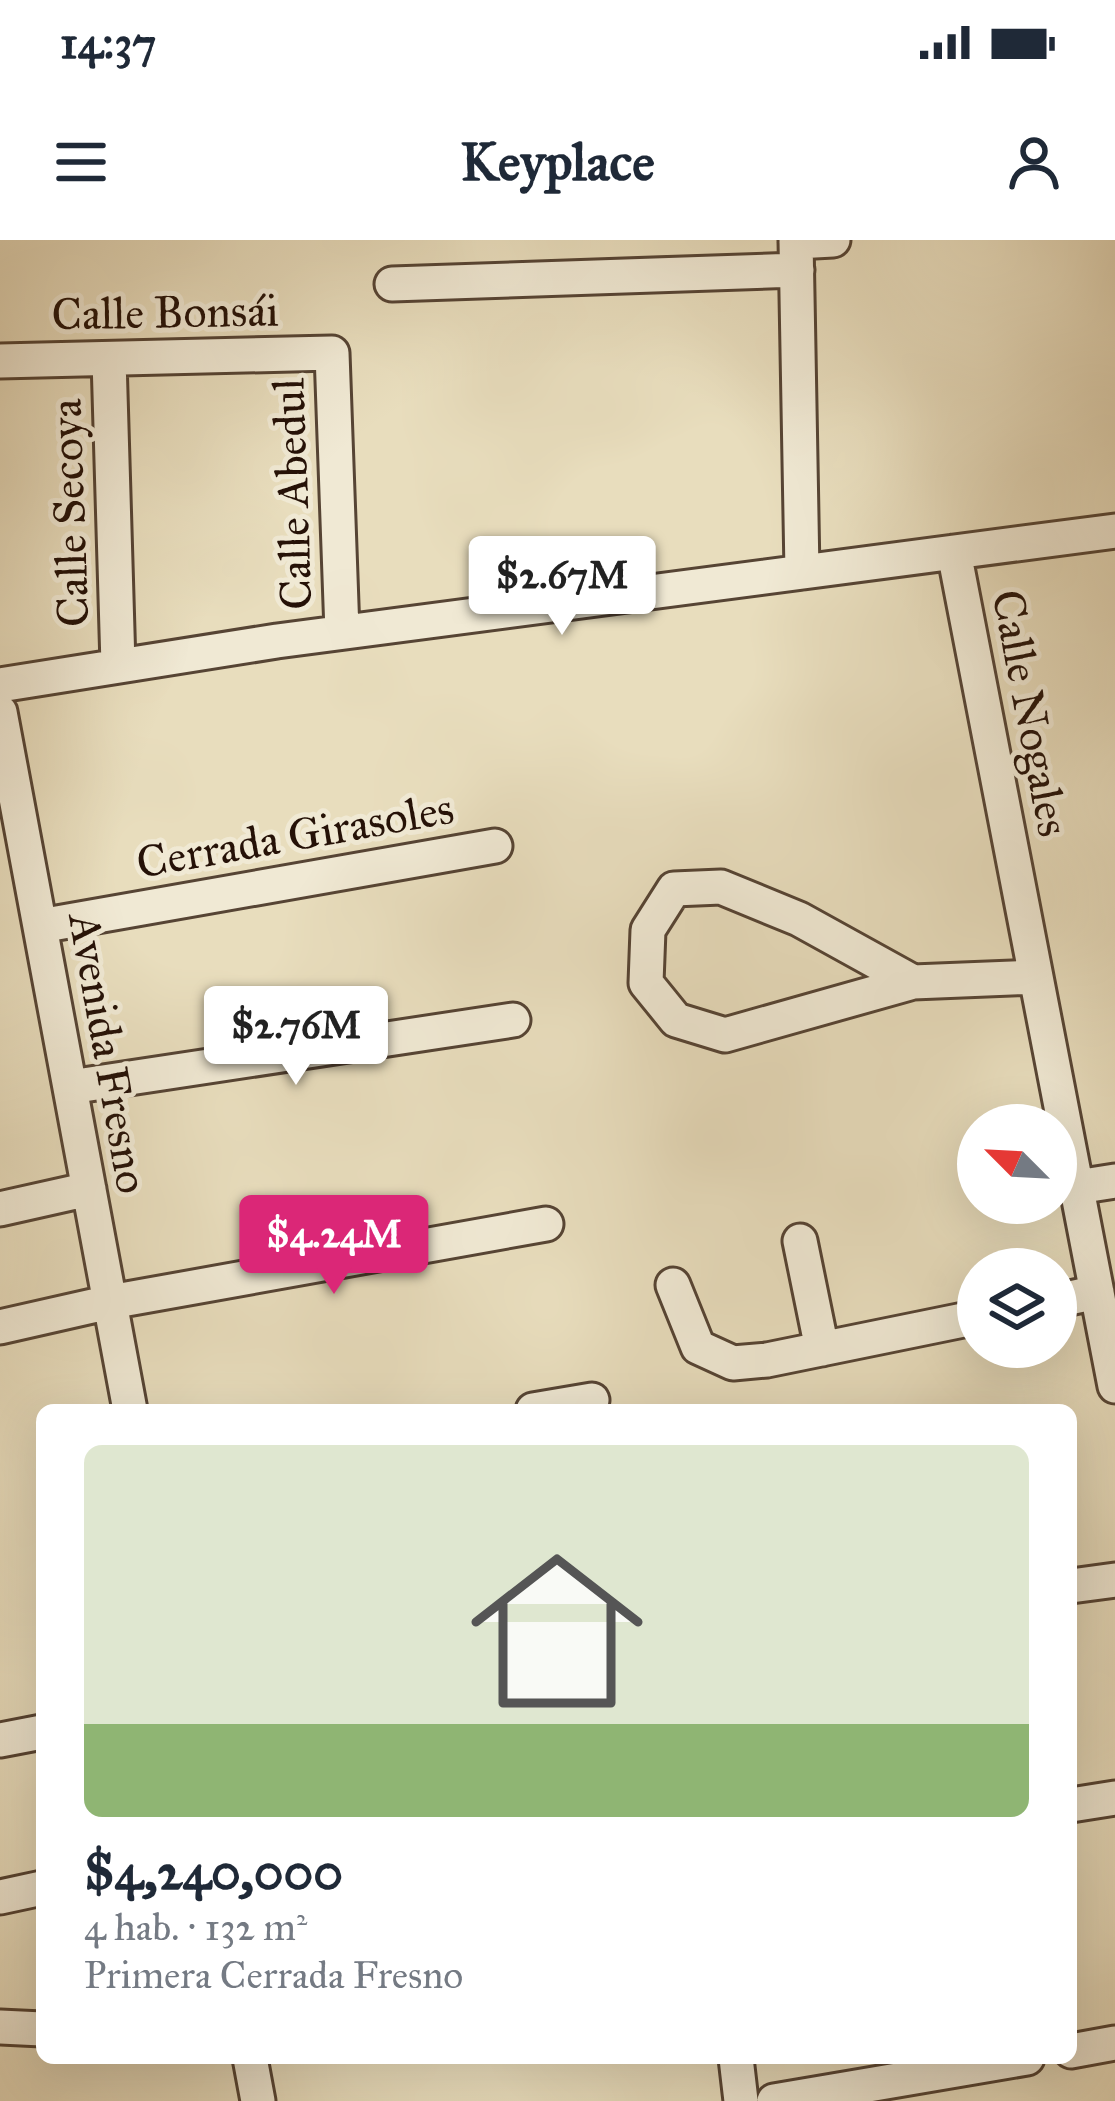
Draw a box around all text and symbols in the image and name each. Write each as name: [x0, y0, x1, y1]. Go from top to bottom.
text: 14:37: [60, 15, 156, 70]
icon: menu: [48, 129, 114, 195]
text: Keyplace: [460, 129, 655, 195]
icon: person: [1001, 129, 1067, 195]
street label: Calle Bonsái: [51, 283, 279, 341]
street label: Calle Abedul: [260, 376, 324, 611]
street label: Calle Secoya: [38, 398, 100, 628]
pin: $2.67M: [464, 536, 660, 638]
text: $2.67M: [496, 551, 628, 599]
street label: Calle Nogales: [980, 585, 1082, 841]
street label: Cerrada Girasoles: [132, 780, 458, 890]
street label: Avenida Fresno: [57, 907, 161, 1197]
pin: $2.76M: [198, 986, 394, 1088]
text: $2.76M: [231, 1001, 361, 1049]
north arrow: [957, 1104, 1077, 1224]
map controls: [957, 1104, 1077, 1368]
pin: $4.24M: [236, 1195, 432, 1297]
text: $4.24M: [266, 1210, 402, 1258]
button: layers: [957, 1248, 1077, 1368]
icon: home: [449, 1523, 665, 1739]
text: $4,240,000: [84, 1841, 343, 1903]
text: 4 hab. · 132 m²: [84, 1903, 307, 1951]
text: Primera Cerrada Fresno: [84, 1951, 463, 1999]

